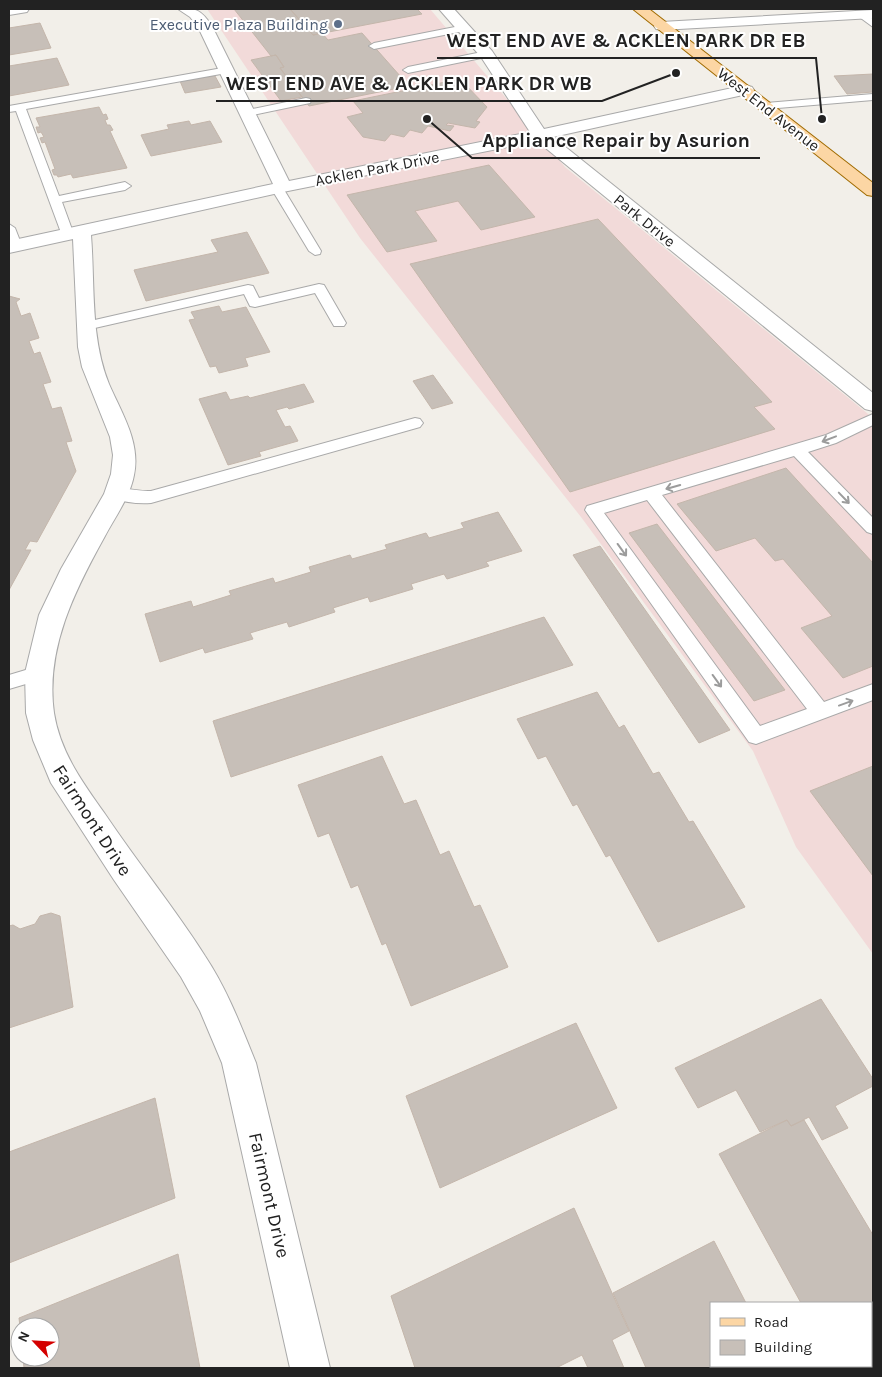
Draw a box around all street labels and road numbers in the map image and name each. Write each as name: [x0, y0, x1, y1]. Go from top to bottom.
street label: West End Avenue: [714, 63, 824, 155]
street label: Acklen Park Drive: [313, 147, 441, 190]
street label: Park Drive: [610, 190, 679, 251]
street label: Fairmont Drive: [48, 761, 136, 880]
street label: Fairmont Drive: [244, 1130, 294, 1260]

